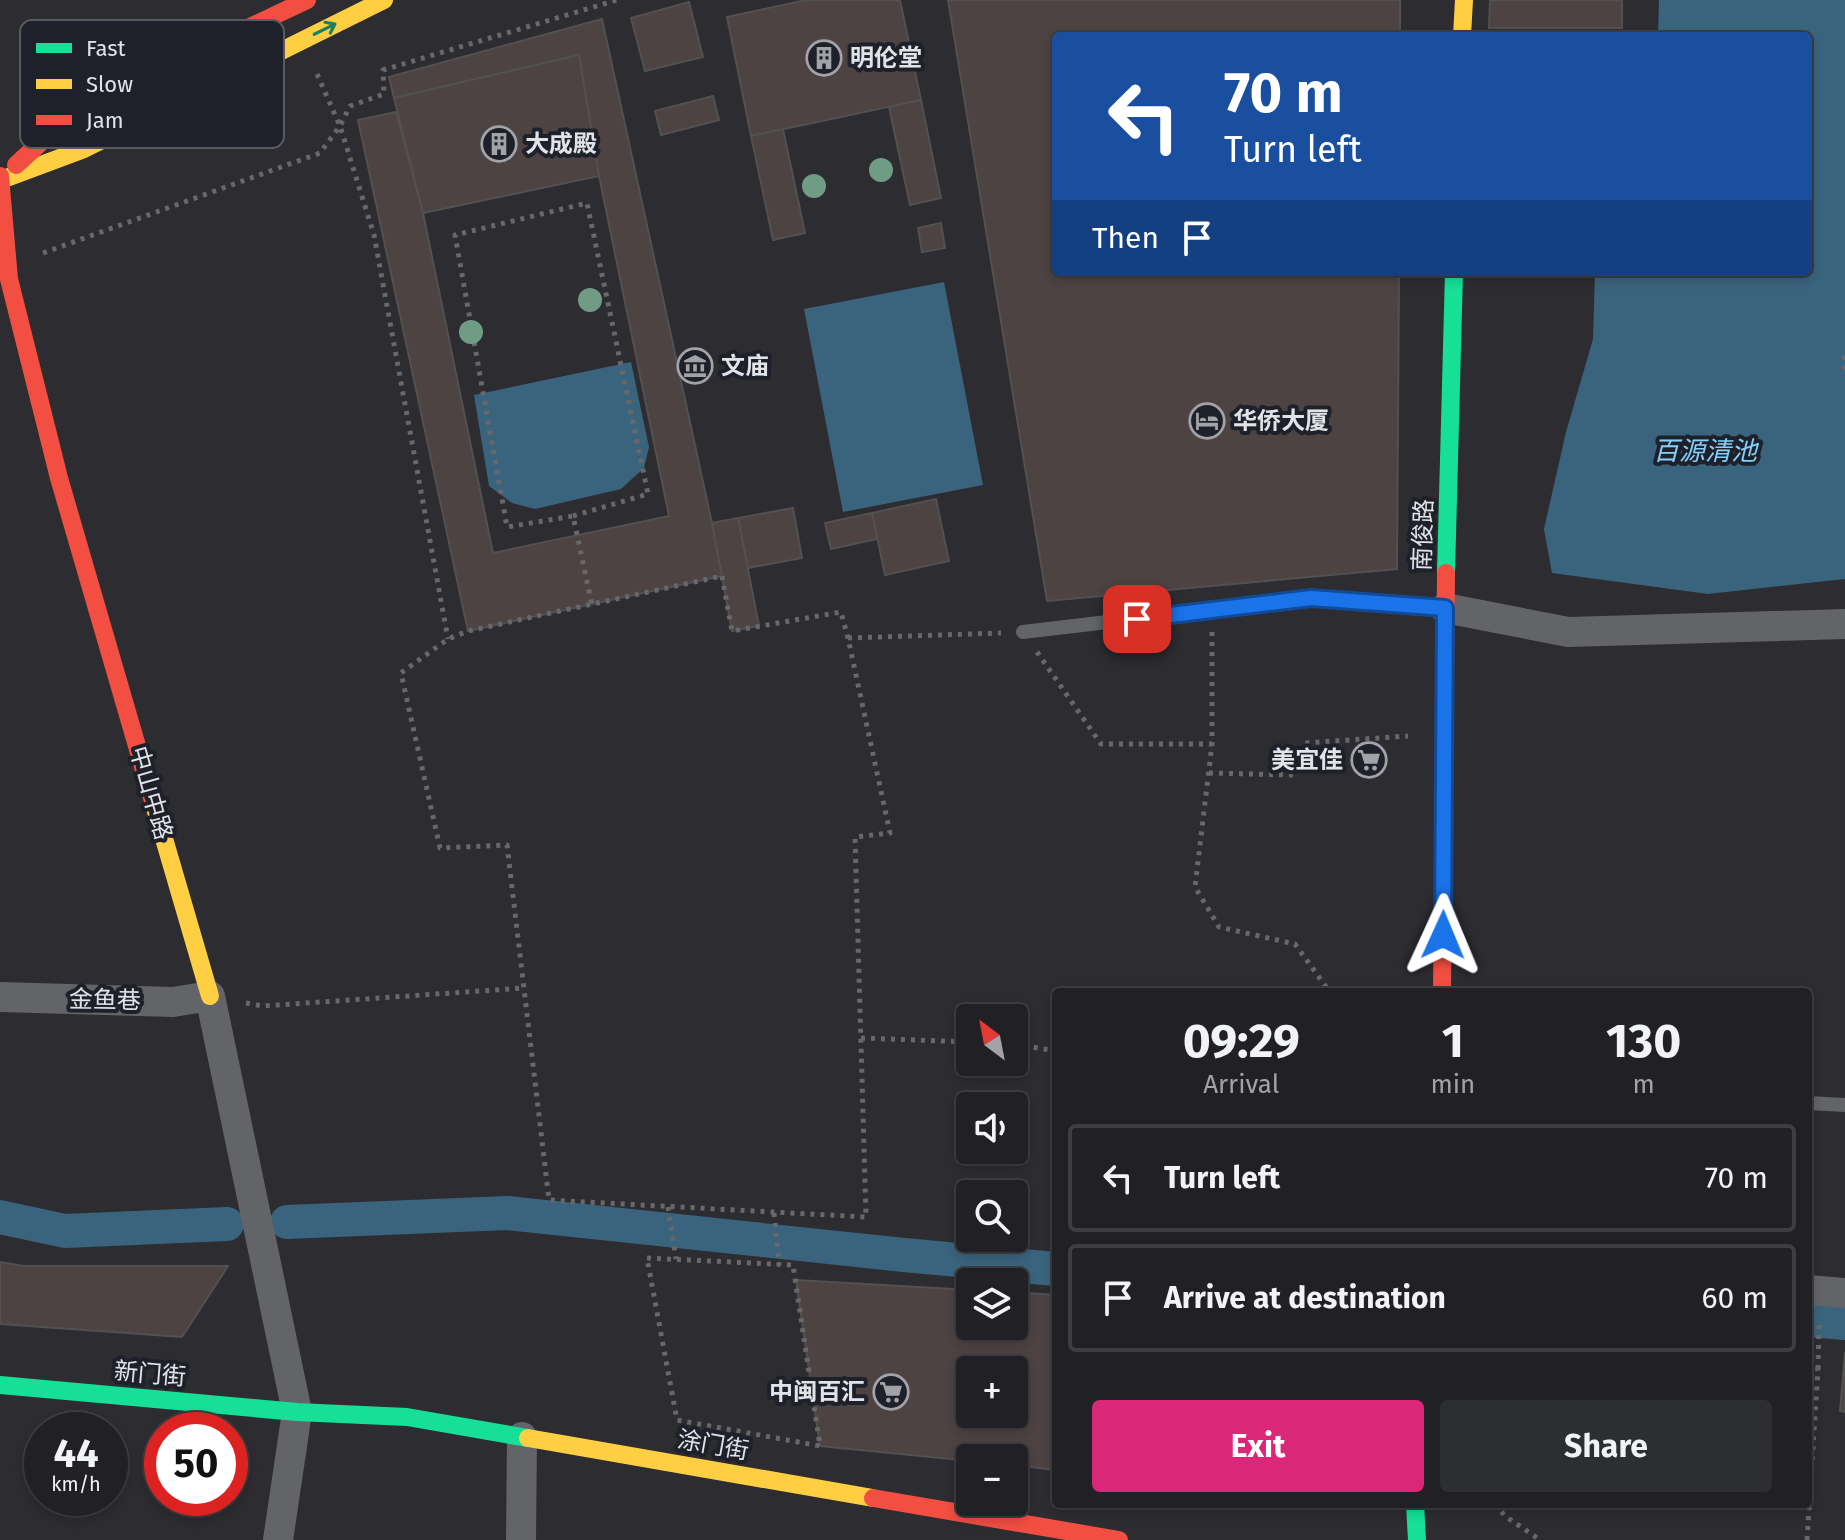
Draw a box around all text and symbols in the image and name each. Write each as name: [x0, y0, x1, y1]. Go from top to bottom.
legend: [20, 20, 284, 148]
one-way arrow: [313, 21, 337, 36]
text: Fast: [86, 35, 126, 62]
building icon: 明伦堂: [805, 39, 843, 77]
place label: 明伦堂: [850, 44, 922, 72]
text: 70 m: [1224, 60, 1343, 127]
icon: left: [1092, 64, 1196, 168]
text: Slow: [86, 71, 133, 98]
text: Jam: [86, 107, 124, 134]
building icon: 大成殿: [480, 125, 518, 163]
text: Turn left: [1224, 128, 1362, 172]
place label: 大成殿: [525, 130, 597, 158]
icon: arrive: [1175, 216, 1219, 260]
text: Then: [1092, 220, 1159, 256]
museum icon: 文庙: [676, 347, 714, 385]
place label: 文庙: [721, 352, 769, 380]
hotel icon: 华侨大厦: [1188, 402, 1226, 440]
place label: 华侨大厦: [1233, 407, 1329, 435]
water label: 百源清池: [1653, 436, 1760, 467]
street label: 南俊路: [1408, 499, 1438, 571]
pin: [1103, 585, 1171, 653]
icon: arrive: [1115, 597, 1159, 641]
supermarket icon: 美宜佳: [1350, 741, 1388, 779]
street label: 中山中路: [124, 743, 178, 843]
place label: 美宜佳: [1271, 746, 1343, 774]
position arrow: [1401, 893, 1485, 977]
street label: 金鱼巷: [69, 985, 141, 1015]
north arrow: [956, 1004, 1028, 1076]
map controls: [956, 1004, 1028, 1516]
text: 09:29: [1183, 1012, 1300, 1070]
text: 1: [1442, 1012, 1464, 1070]
text: 130: [1606, 1012, 1681, 1070]
text: Arrival: [1203, 1069, 1279, 1100]
text: min: [1431, 1069, 1475, 1100]
text: m: [1633, 1069, 1655, 1100]
button: sound: [956, 1092, 1028, 1164]
icon: left: [1096, 1156, 1140, 1200]
text: Turn left: [1164, 1160, 1280, 1196]
text: 70 m: [1705, 1160, 1768, 1196]
button: search: [956, 1180, 1028, 1252]
button: layers: [956, 1268, 1028, 1340]
icon: arrive: [1096, 1276, 1140, 1320]
text: Arrive at destination: [1164, 1280, 1446, 1316]
text: 60 m: [1702, 1280, 1768, 1316]
button: +: [956, 1356, 1028, 1428]
street label: 新门街: [113, 1357, 187, 1391]
supermarket icon: 中闽百汇: [872, 1373, 910, 1411]
place label: 中闽百汇: [769, 1378, 865, 1406]
button: Exit: [1092, 1400, 1424, 1492]
button: Share: [1440, 1400, 1772, 1492]
speed limit sign: 50: [144, 1412, 248, 1516]
street label: 涂门街: [675, 1425, 751, 1465]
text: 44: [53, 1430, 99, 1478]
button: −: [956, 1444, 1028, 1516]
text: km/h: [51, 1472, 101, 1496]

